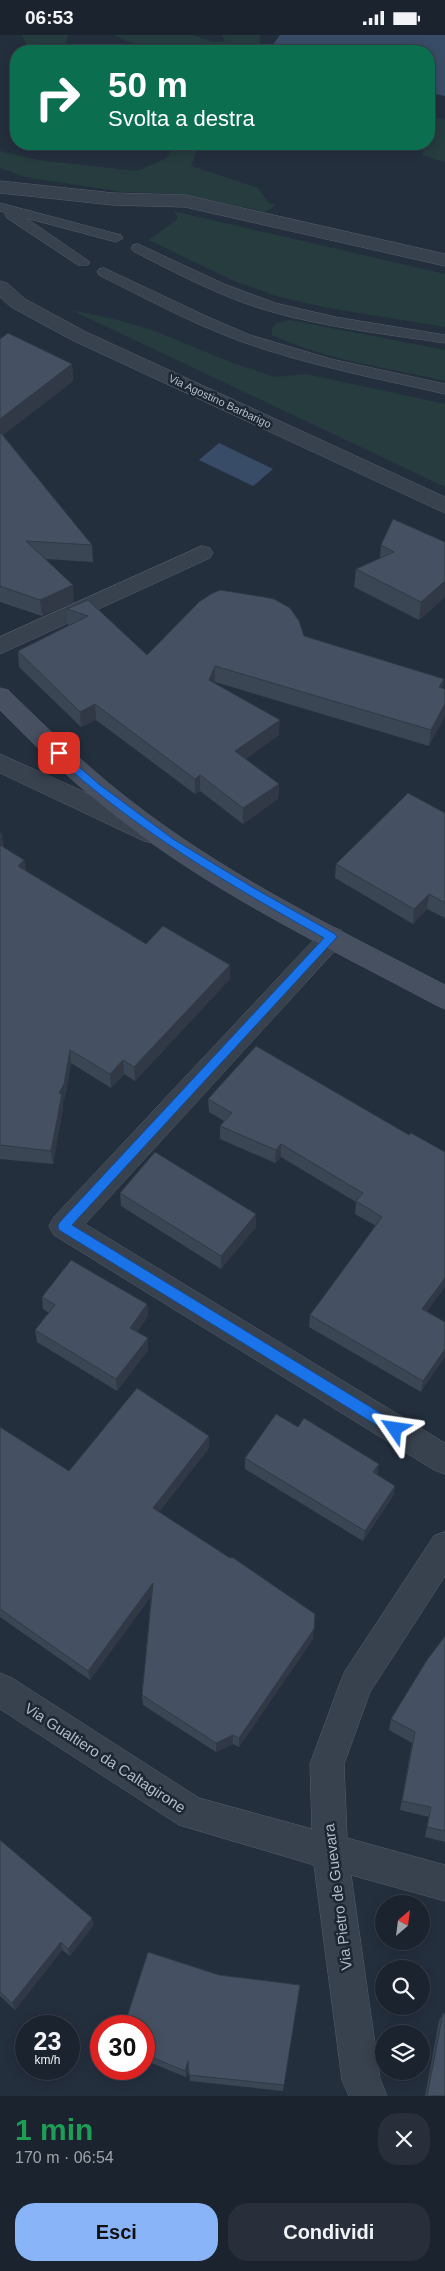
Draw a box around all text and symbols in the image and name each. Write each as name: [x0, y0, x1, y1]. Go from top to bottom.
text: 06:53: [25, 7, 74, 28]
icon: right: [25, 65, 90, 130]
text: 50 m: [108, 65, 188, 104]
text: Svolta a destra: [108, 106, 255, 131]
street label: Via Agostino Barbarigo: [167, 372, 273, 430]
pin: [38, 732, 80, 774]
icon: arrive: [45, 739, 73, 767]
position arrow: [368, 1402, 420, 1454]
street label: Via Gualtiero da Caltagirone: [22, 1699, 189, 1816]
street label: Via Pietro de Guevara: [320, 1822, 355, 1971]
north arrow: [375, 1895, 430, 1950]
map controls: [375, 1895, 430, 2080]
button: search: [375, 1960, 430, 2015]
speed limit sign: 30: [90, 2015, 155, 2080]
button: layers: [375, 2025, 430, 2080]
text: 23: [34, 2027, 61, 2055]
text: km/h: [34, 2053, 61, 2067]
text: 1 min: [15, 2113, 93, 2146]
button: close: [378, 2113, 430, 2165]
text: 170 m · 06:54: [15, 2149, 114, 2166]
button: Esci: [15, 2203, 218, 2261]
button: Condividi: [228, 2203, 430, 2261]

